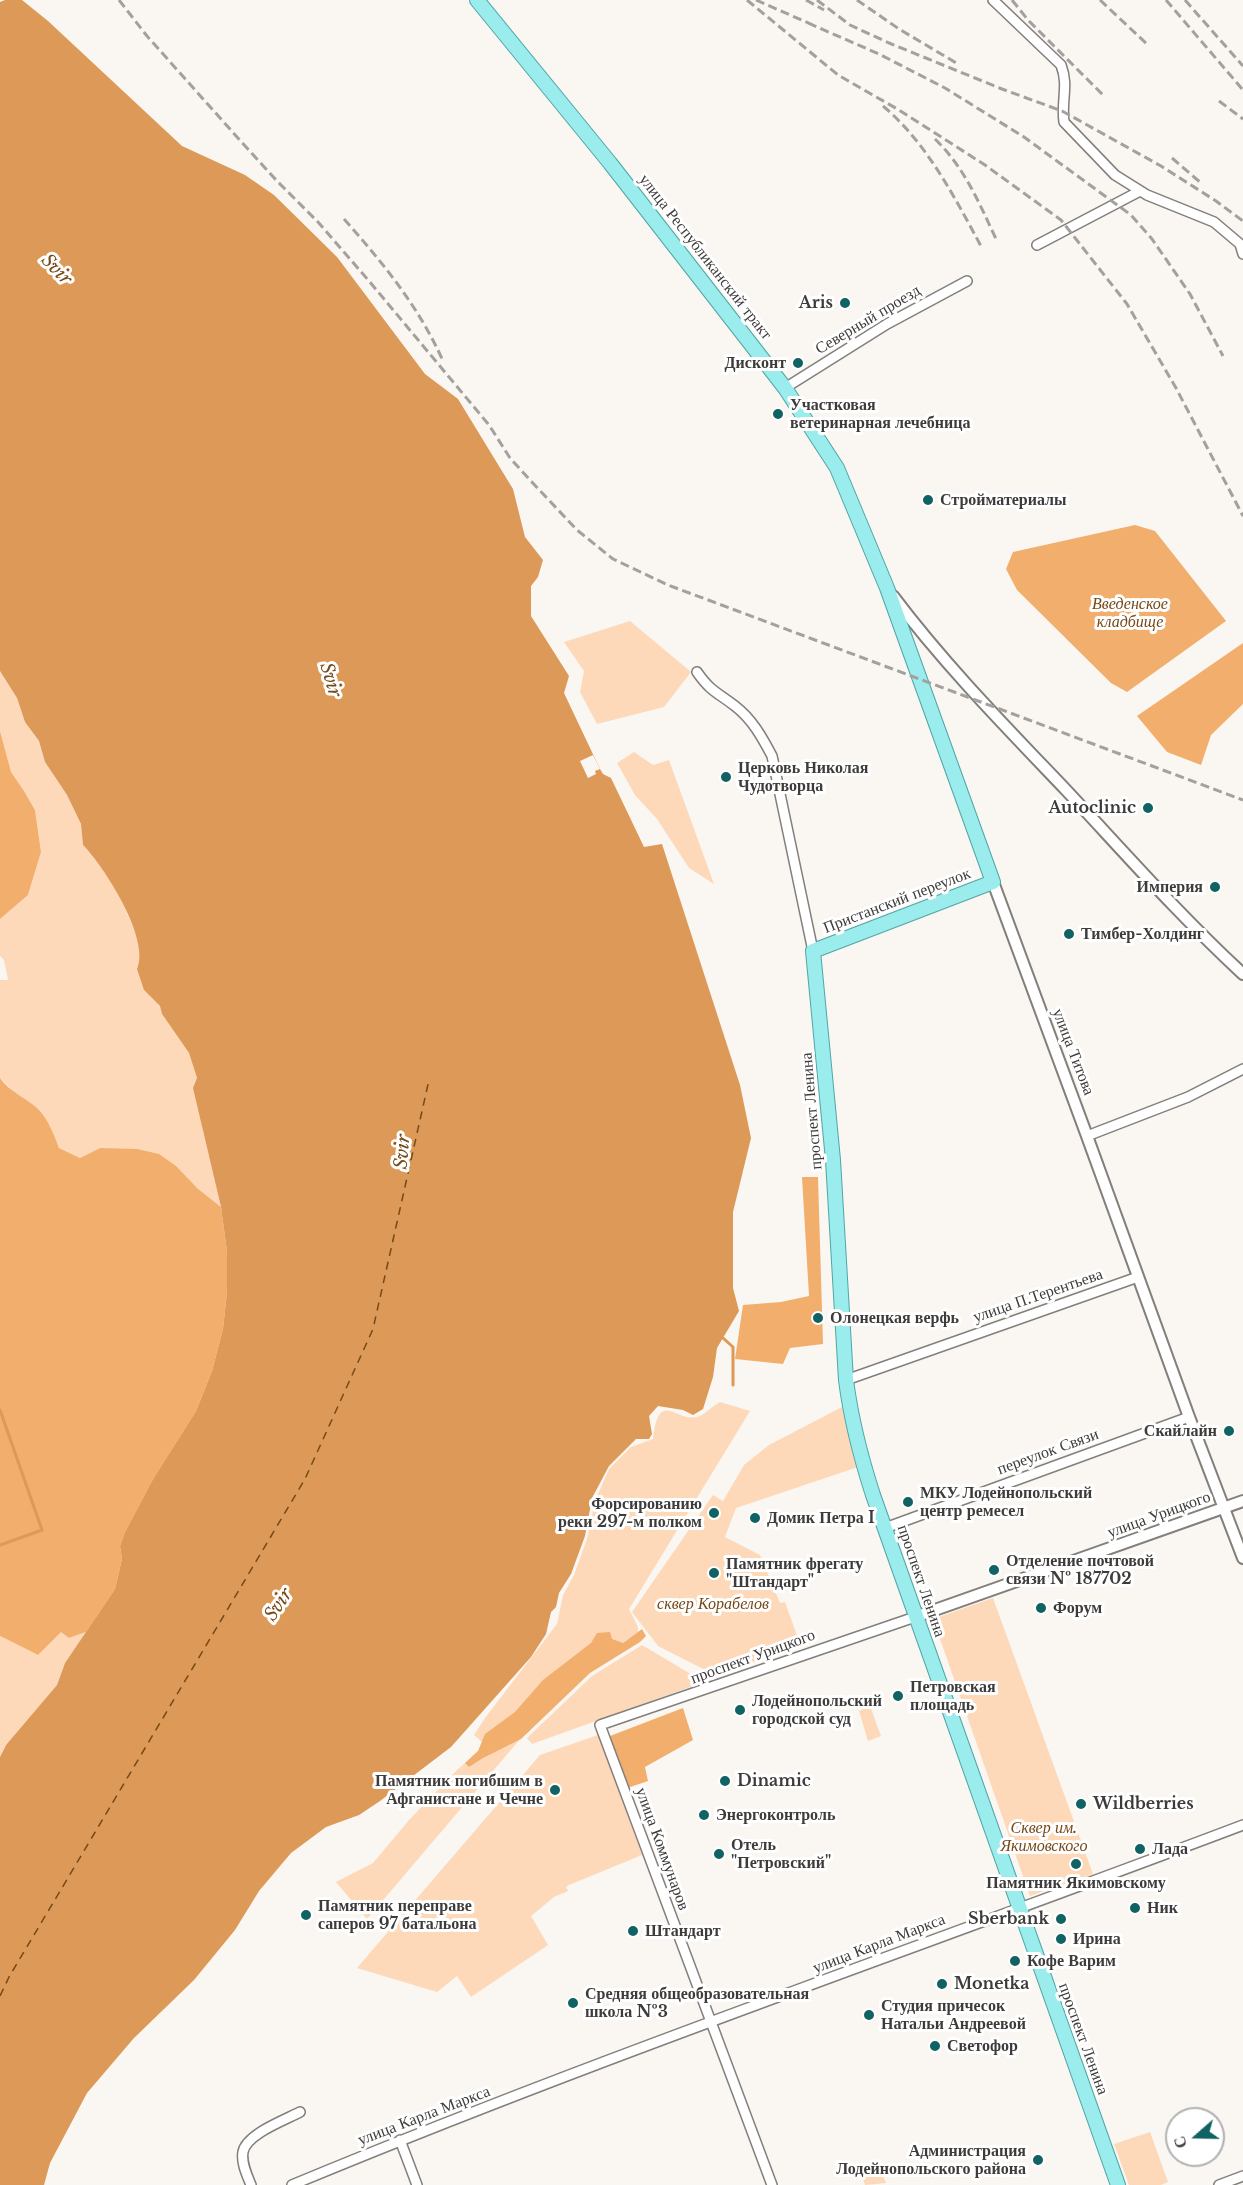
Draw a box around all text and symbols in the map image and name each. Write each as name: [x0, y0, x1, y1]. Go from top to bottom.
street label: улица Республиканский тракт: [634, 170, 776, 344]
water label: Svir: [36, 250, 76, 290]
street label: Северный проезд: [812, 281, 924, 359]
place label: Aris: [799, 293, 833, 313]
marker: Aris: [838, 296, 852, 310]
place label: Дисконт: [725, 353, 786, 373]
marker: Дисконт: [791, 356, 805, 370]
place label: Участковая ветеринарная лечебница: [790, 395, 971, 433]
marker: Участковая ветеринарная лечебница: [771, 407, 785, 421]
place label: Стройматериалы: [940, 490, 1067, 510]
marker: Стройматериалы: [921, 493, 935, 507]
park label: Введенское кладбище: [1092, 594, 1168, 632]
water label: Svir: [315, 660, 345, 700]
place label: Церковь Николая Чудотворца: [738, 758, 869, 796]
marker: Церковь Николая Чудотворца: [719, 770, 733, 784]
place label: Autoclinic: [1049, 798, 1136, 818]
marker: Autoclinic: [1141, 801, 1155, 815]
street label: Пристанский переулок: [821, 864, 973, 938]
place label: Империя: [1137, 877, 1203, 897]
marker: Империя: [1208, 880, 1222, 894]
place label: Тимбер-Холдинг: [1081, 924, 1204, 944]
marker: Тимбер-Холдинг: [1062, 927, 1076, 941]
street label: улица Титова: [1048, 1006, 1098, 1098]
street label: проспект Ленина: [797, 1052, 827, 1170]
water label: Svir: [391, 1134, 415, 1170]
street label: улица П.Терентьева: [971, 1265, 1105, 1327]
place label: Олонецкая верфь: [830, 1308, 959, 1328]
marker: Олонецкая верфь: [811, 1311, 825, 1325]
place label: Скайлайн: [1144, 1421, 1217, 1441]
marker: Скайлайн: [1222, 1424, 1236, 1438]
street label: переулок Связи: [995, 1425, 1101, 1479]
place label: МКУ Лодейнопольский центр ремесел: [920, 1483, 1092, 1521]
street label: улица Урицкого: [1105, 1487, 1213, 1543]
place label: Форсированию реки 297-м полком: [558, 1494, 702, 1532]
marker: МКУ Лодейнопольский центр ремесел: [901, 1495, 915, 1509]
marker: Форсированию реки 297-м полком: [707, 1506, 721, 1520]
place label: Домик Петра I: [767, 1508, 875, 1528]
marker: Домик Петра I: [748, 1511, 762, 1525]
street label: проспект Ленина: [893, 1522, 949, 1640]
place label: Отделение почтовой связи № 187702: [1006, 1551, 1154, 1589]
place label: Памятник фрегату "Штандарт": [726, 1554, 863, 1592]
marker: Отделение почтовой связи № 187702: [987, 1563, 1001, 1577]
marker: Памятник фрегату "Штандарт": [707, 1566, 721, 1580]
water label: Svir: [260, 1585, 298, 1625]
park label: сквер Корабелов: [657, 1594, 769, 1614]
place label: Форум: [1053, 1598, 1102, 1618]
marker: Форум: [1034, 1601, 1048, 1615]
street label: проспект Урицкого: [688, 1626, 818, 1688]
place label: Петровская площадь: [910, 1677, 996, 1715]
marker: Петровская площадь: [891, 1689, 905, 1703]
place label: Лодейнопольский городской суд: [752, 1691, 882, 1729]
marker: Лодейнопольский городской суд: [733, 1703, 747, 1717]
place label: Памятник погибшим в Афганистане и Чечне: [375, 1771, 543, 1809]
place label: Dinamic: [737, 1771, 811, 1791]
marker: Dinamic: [718, 1774, 732, 1788]
marker: Памятник погибшим в Афганистане и Чечне: [548, 1783, 562, 1797]
street label: улица Коммунаров: [631, 1785, 693, 1913]
place label: Wildberries: [1093, 1794, 1194, 1814]
marker: Wildberries: [1074, 1797, 1088, 1811]
place label: Энергоконтроль: [716, 1805, 835, 1825]
marker: Энергоконтроль: [697, 1808, 711, 1822]
park label: Сквер им. Якимовского: [1000, 1818, 1088, 1856]
place label: Отель "Петровский": [731, 1835, 831, 1873]
place label: Лада: [1152, 1839, 1188, 1859]
marker: Лада: [1133, 1842, 1147, 1856]
marker: Отель "Петровский": [712, 1847, 726, 1861]
marker: Памятник Якимовскому: [1069, 1857, 1083, 1871]
place label: Памятник Якимовскому: [986, 1873, 1166, 1893]
place label: Памятник переправе саперов 97 батальона: [318, 1896, 477, 1934]
place label: Ник: [1147, 1898, 1178, 1918]
marker: Ник: [1128, 1901, 1142, 1915]
marker: Памятник переправе саперов 97 батальона: [299, 1908, 313, 1922]
place label: Sberbank: [968, 1909, 1049, 1929]
street label: улица Карла Маркса: [810, 1910, 948, 1978]
marker: Sberbank: [1054, 1912, 1068, 1926]
place label: Штандарт: [645, 1921, 720, 1941]
marker: Штандарт: [626, 1924, 640, 1938]
place label: Ирина: [1073, 1929, 1121, 1949]
marker: Ирина: [1054, 1932, 1068, 1946]
place label: Кофе Варим: [1027, 1951, 1116, 1971]
marker: Кофе Варим: [1008, 1954, 1022, 1968]
place label: Monetka: [954, 1974, 1029, 1994]
marker: Monetka: [935, 1977, 949, 1991]
street label: проспект Ленина: [1054, 1981, 1112, 2097]
place label: Средняя общеобразовательная школа №3: [585, 1984, 809, 2022]
marker: Средняя общеобразовательная школа №3: [566, 1996, 580, 2010]
place label: Студия причесок Натальи Андреевой: [881, 1996, 1026, 2034]
marker: Студия причесок Натальи Андреевой: [862, 2008, 876, 2022]
place label: Светофор: [947, 2036, 1018, 2056]
marker: Светофор: [928, 2039, 942, 2053]
street label: улица Карла Маркса: [355, 2082, 493, 2150]
north arrow: [1165, 2107, 1225, 2167]
text: С: [1169, 2134, 1191, 2151]
place label: Администрация Лодейнопольского района: [836, 2141, 1026, 2179]
marker: Администрация Лодейнопольского района: [1031, 2153, 1045, 2167]

